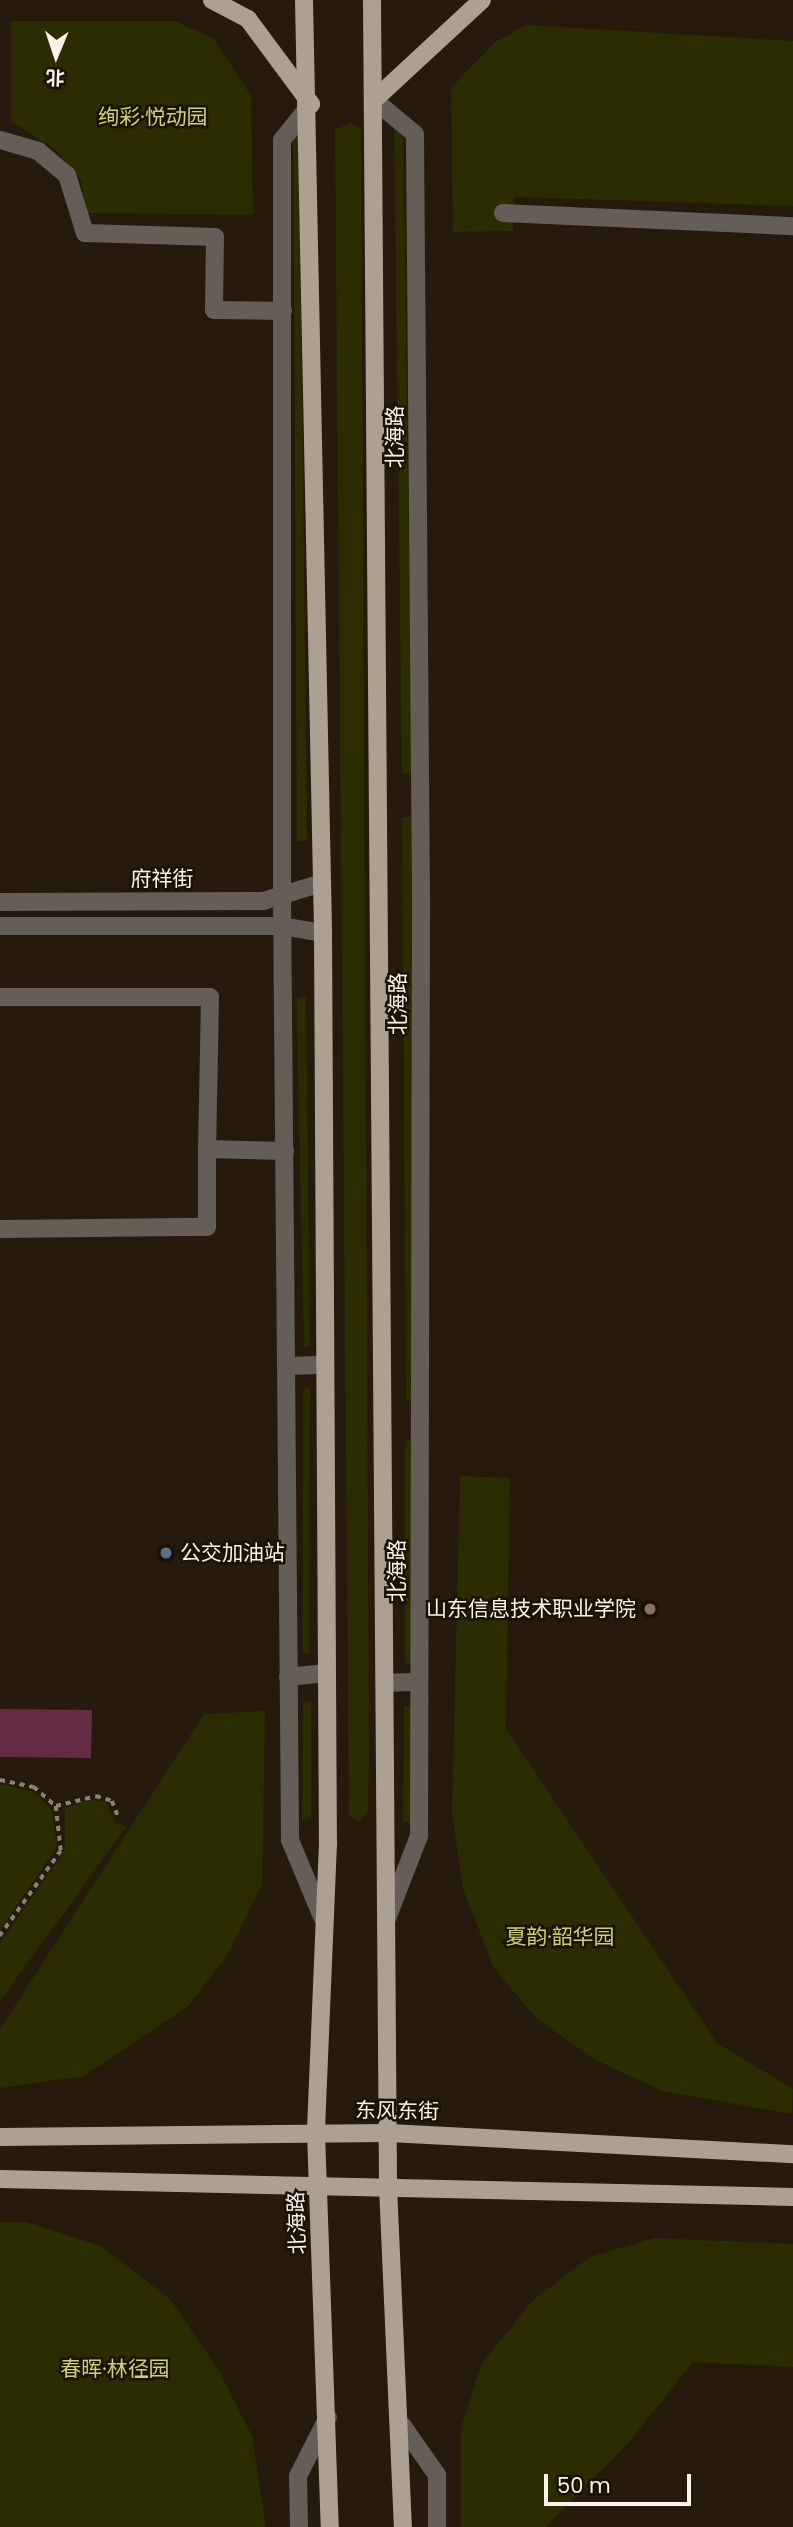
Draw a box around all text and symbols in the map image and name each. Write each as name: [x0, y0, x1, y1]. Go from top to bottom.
north arrow: [21, 21, 91, 91]
text: 北: [45, 64, 65, 91]
park label: 绚彩·悦动园: [98, 104, 208, 130]
street label: 北海路: [382, 406, 408, 468]
street label: 府祥街: [131, 866, 193, 892]
street label: 北海路: [385, 973, 411, 1035]
place label: 公交加油站: [180, 1540, 285, 1566]
street label: 北海路: [384, 1540, 410, 1602]
marker: 公交加油站: [158, 1545, 174, 1561]
place label: 山东信息技术职业学院: [426, 1596, 636, 1622]
marker: 山东信息技术职业学院: [642, 1601, 658, 1617]
park label: 夏韵·韶华园: [505, 1924, 615, 1950]
street label: 东风东街: [355, 2098, 439, 2124]
street label: 北海路: [283, 2191, 311, 2255]
park label: 春晖·林径园: [60, 2356, 170, 2382]
scale bar: [548, 2460, 695, 2504]
text: 50 m: [557, 2471, 611, 2500]

